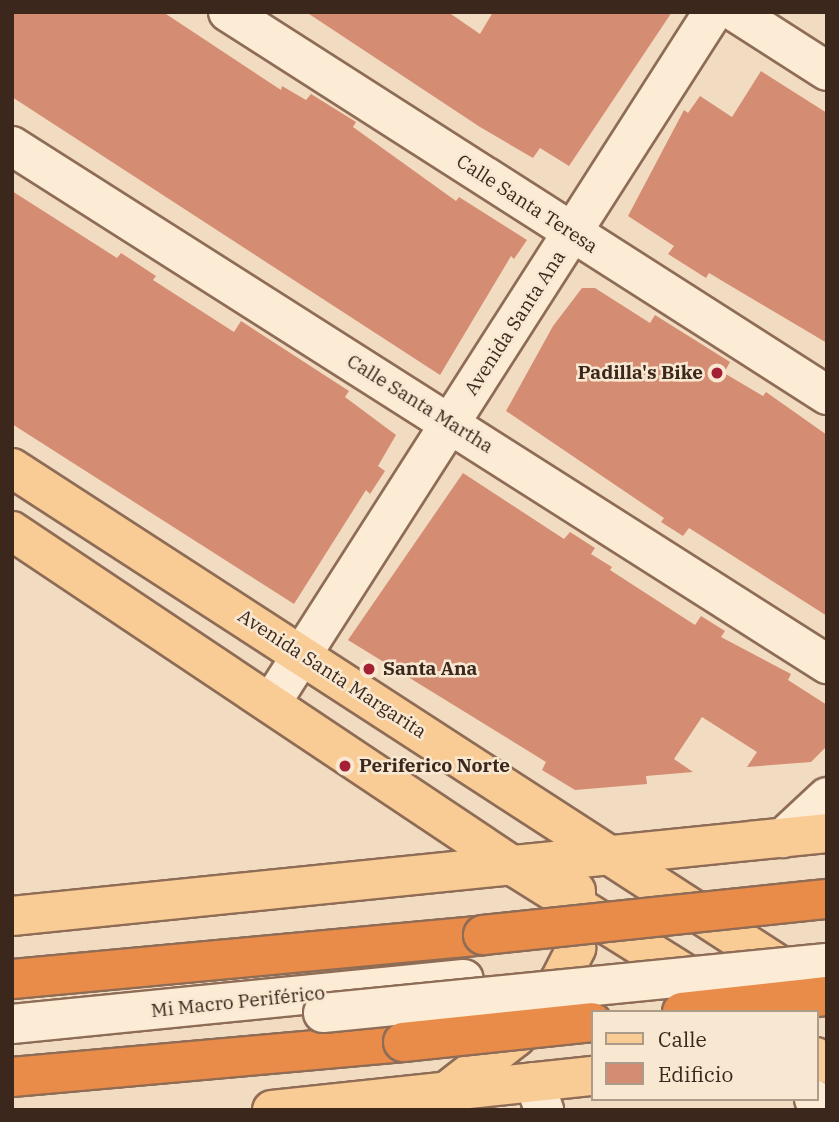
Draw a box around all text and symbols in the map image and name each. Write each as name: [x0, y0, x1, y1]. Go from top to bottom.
street label: Calle Santa Teresa: [452, 150, 602, 258]
street label: Avenida Santa Ana: [460, 246, 570, 400]
street label: Calle Santa Martha: [343, 350, 497, 458]
place label: Padilla's Bike: [578, 362, 703, 384]
marker: Padilla's Bike: [709, 365, 725, 381]
street label: Avenida Santa Margarita: [234, 605, 430, 743]
place label: Santa Ana: [383, 658, 477, 680]
marker: Santa Ana: [361, 661, 377, 677]
place label: Periferico Norte: [359, 755, 510, 777]
marker: Periferico Norte: [337, 758, 353, 774]
street label: Mi Macro Periférico: [150, 982, 326, 1022]
legend: [590, 1010, 818, 1101]
text: Calle: [658, 1025, 707, 1053]
text: Edificio: [658, 1060, 733, 1088]

